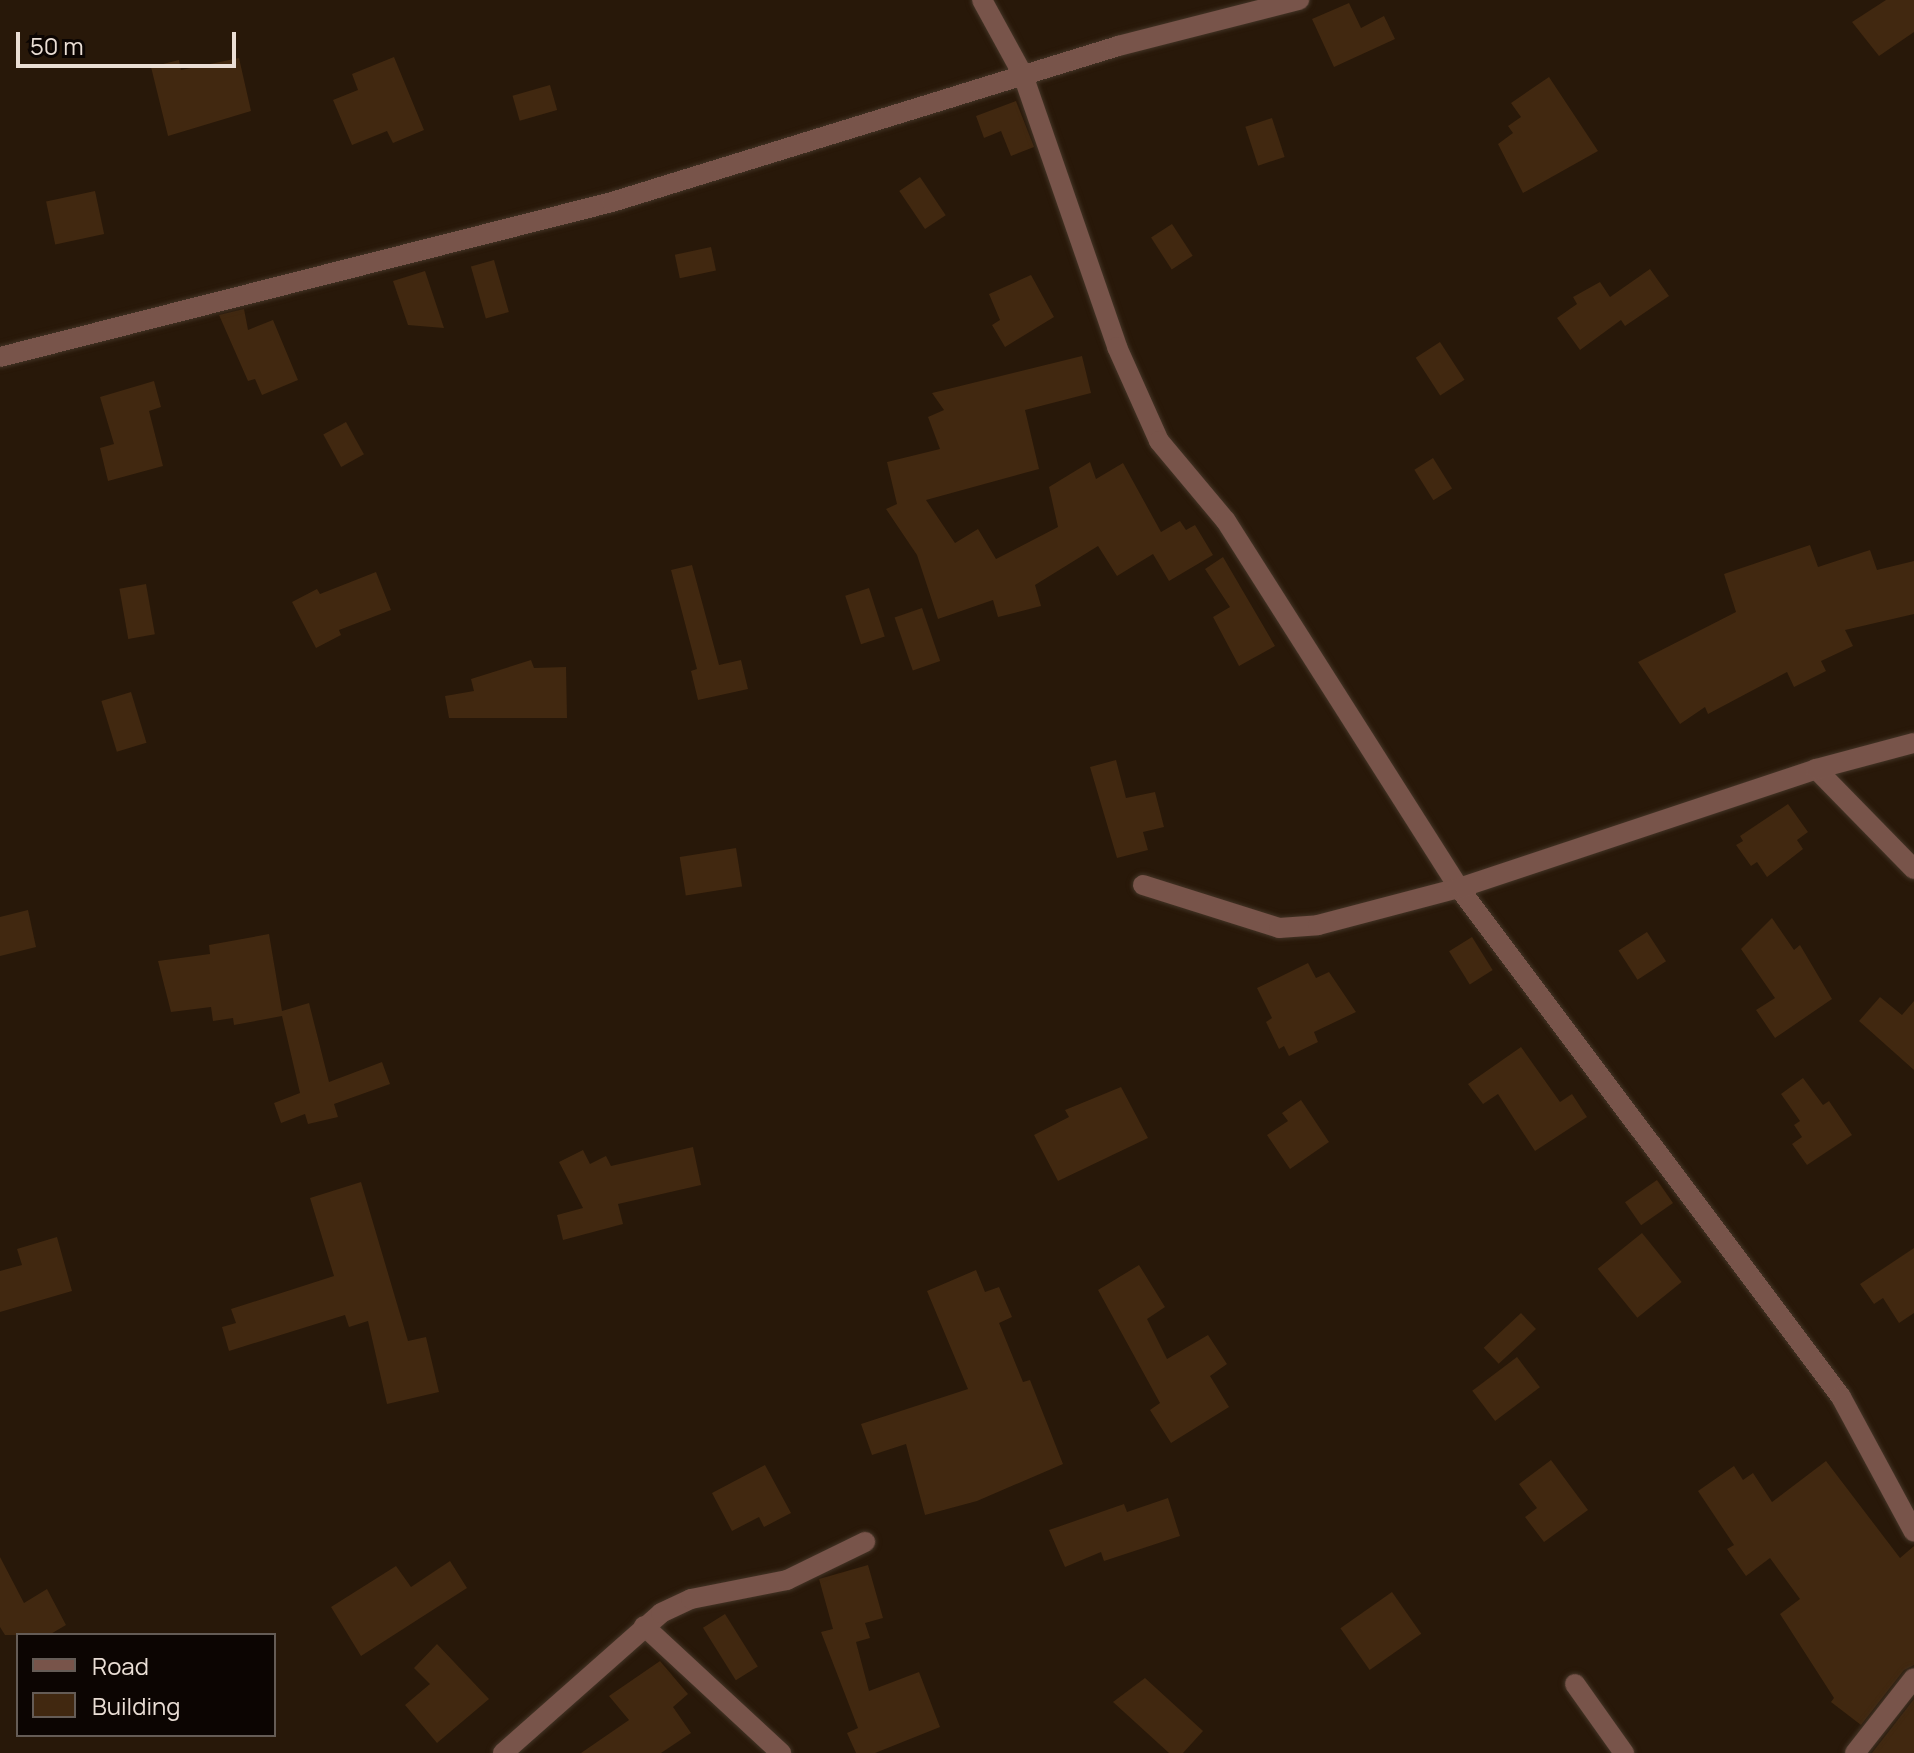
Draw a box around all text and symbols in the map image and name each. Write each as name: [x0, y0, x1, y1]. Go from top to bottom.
scale bar: [20, 16, 240, 66]
text: 50 m: [30, 29, 84, 62]
legend: [16, 1633, 276, 1737]
text: Road: [92, 1649, 149, 1682]
text: Building: [92, 1689, 180, 1722]

